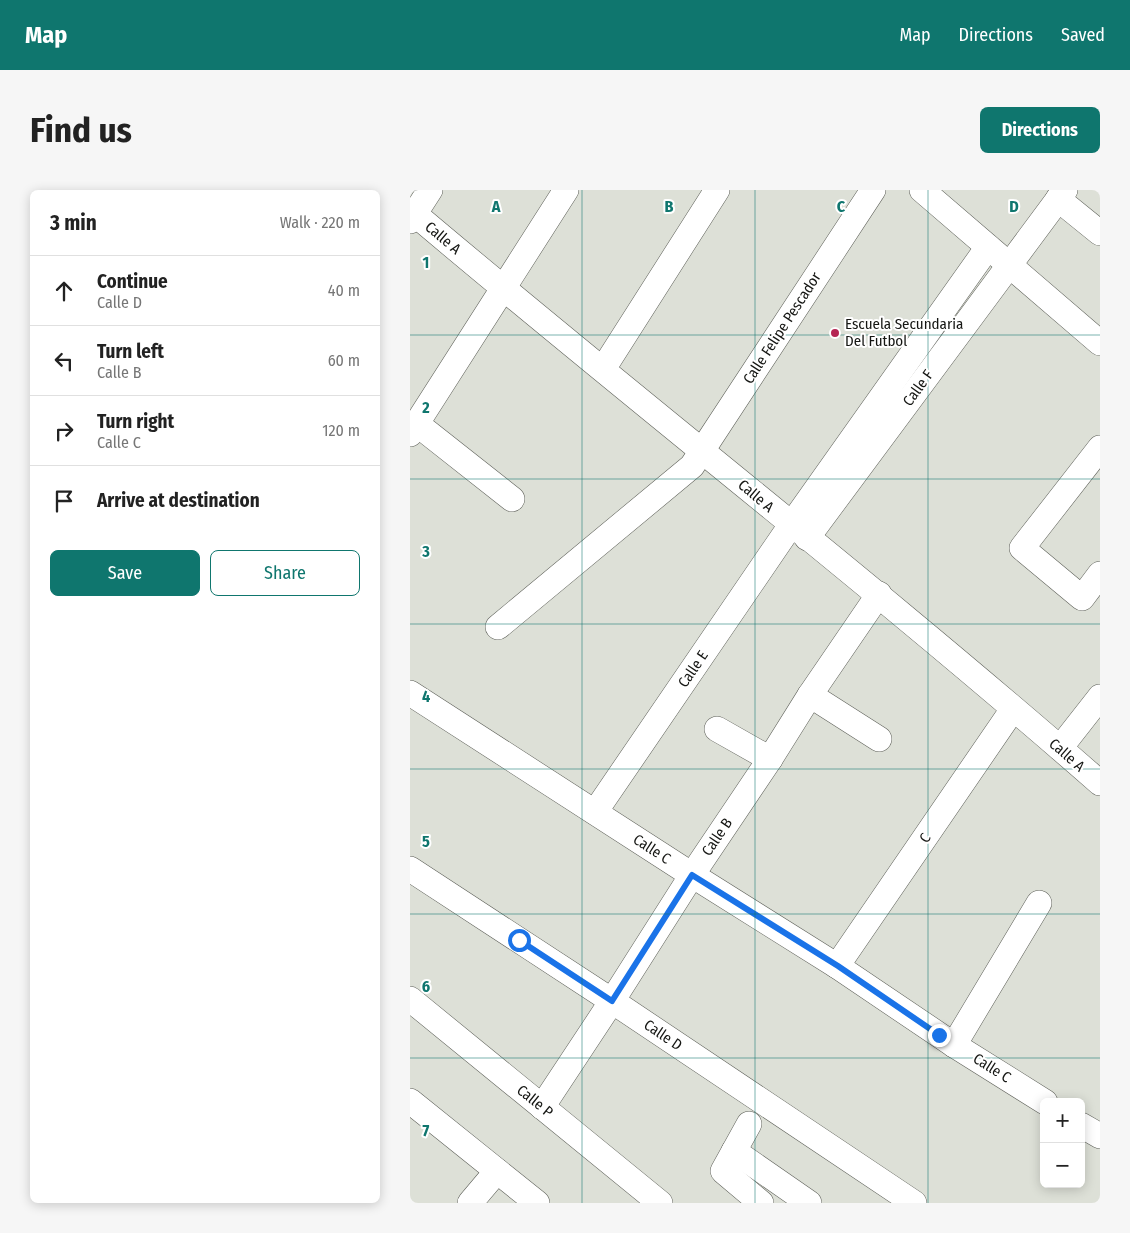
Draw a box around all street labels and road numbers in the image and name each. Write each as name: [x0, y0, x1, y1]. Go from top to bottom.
street label: Calle A: [421, 218, 465, 258]
street label: Calle Felipe Pescador: [739, 268, 825, 387]
street label: Calle F: [899, 366, 937, 409]
street label: Calle A: [734, 476, 778, 516]
street label: Calle E: [674, 647, 712, 691]
street label: Calle A: [1045, 735, 1089, 775]
street label: Calle B: [698, 815, 736, 859]
street label: C: [915, 829, 935, 846]
street label: Calle C: [630, 830, 674, 868]
street label: Calle D: [640, 1016, 686, 1054]
street label: Calle C: [970, 1049, 1015, 1087]
street label: Calle P: [513, 1081, 557, 1121]

